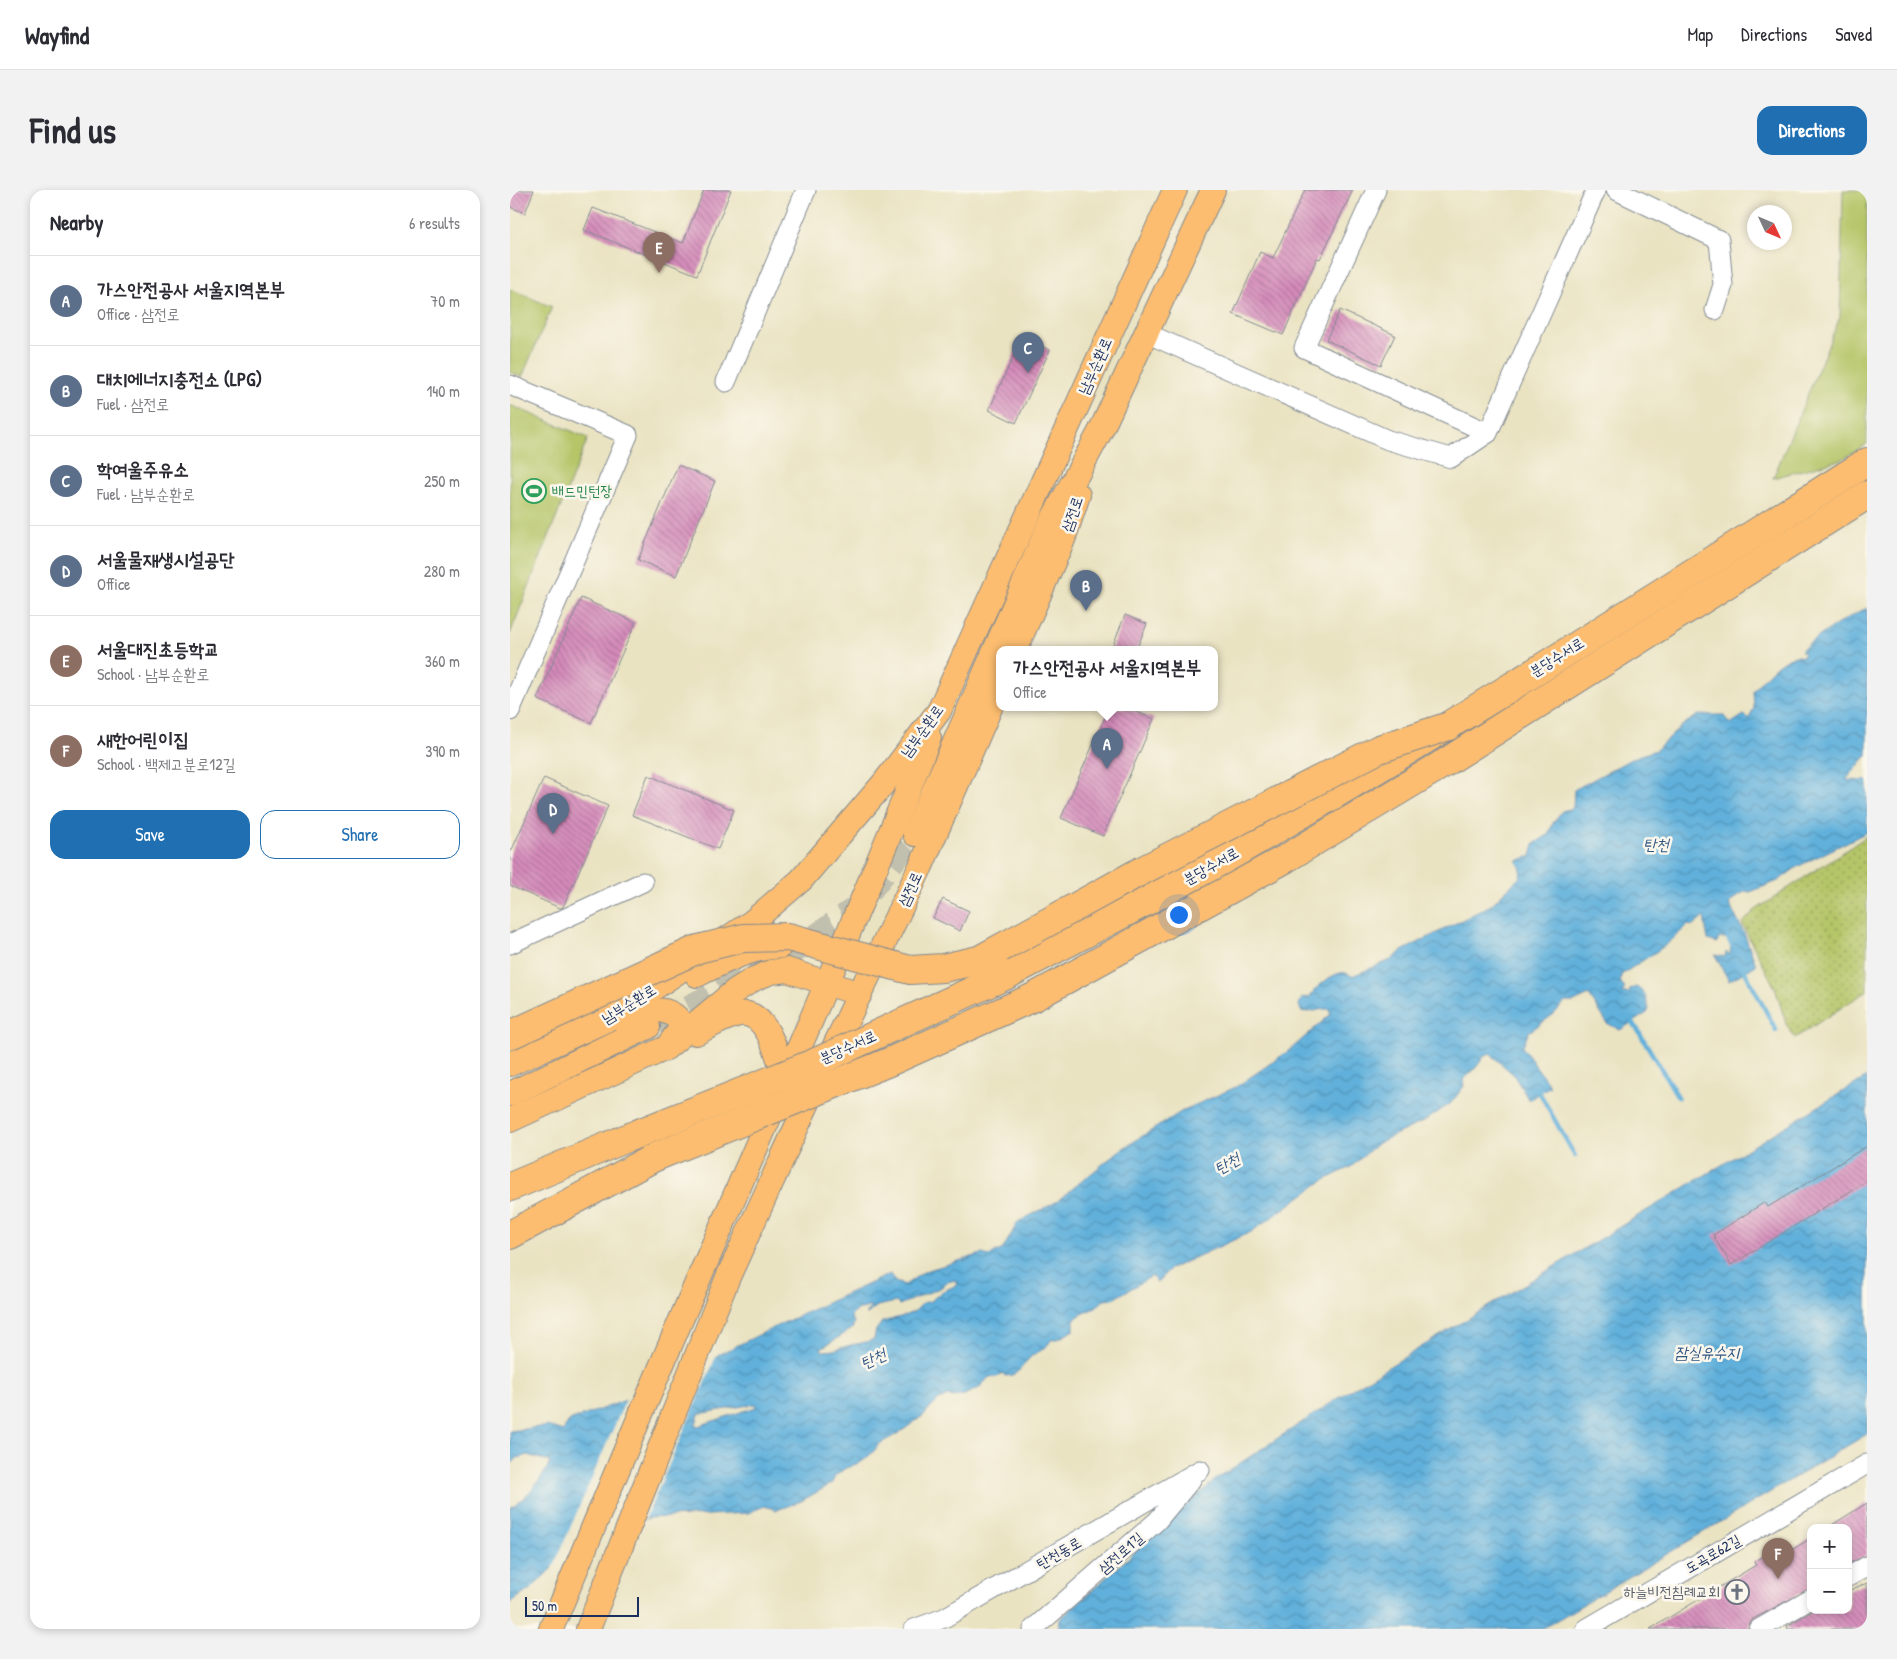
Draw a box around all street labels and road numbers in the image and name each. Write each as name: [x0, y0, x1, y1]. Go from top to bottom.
street label: 남부순환로: [1073, 334, 1116, 398]
street label: 삼전로: [1056, 493, 1087, 534]
street label: 분당수서로: [1526, 632, 1588, 681]
street label: 남부순환로: [895, 700, 948, 761]
street label: 분당수서로: [1179, 842, 1242, 889]
street label: 삼전로: [892, 868, 927, 910]
street label: 남부순환로: [598, 979, 660, 1028]
street label: 분당수서로: [816, 1025, 880, 1068]
street label: 삼전로1길: [1094, 1527, 1148, 1578]
street label: 도곡로62길: [1681, 1529, 1745, 1578]
street label: 탄천동로: [1033, 1531, 1085, 1574]

